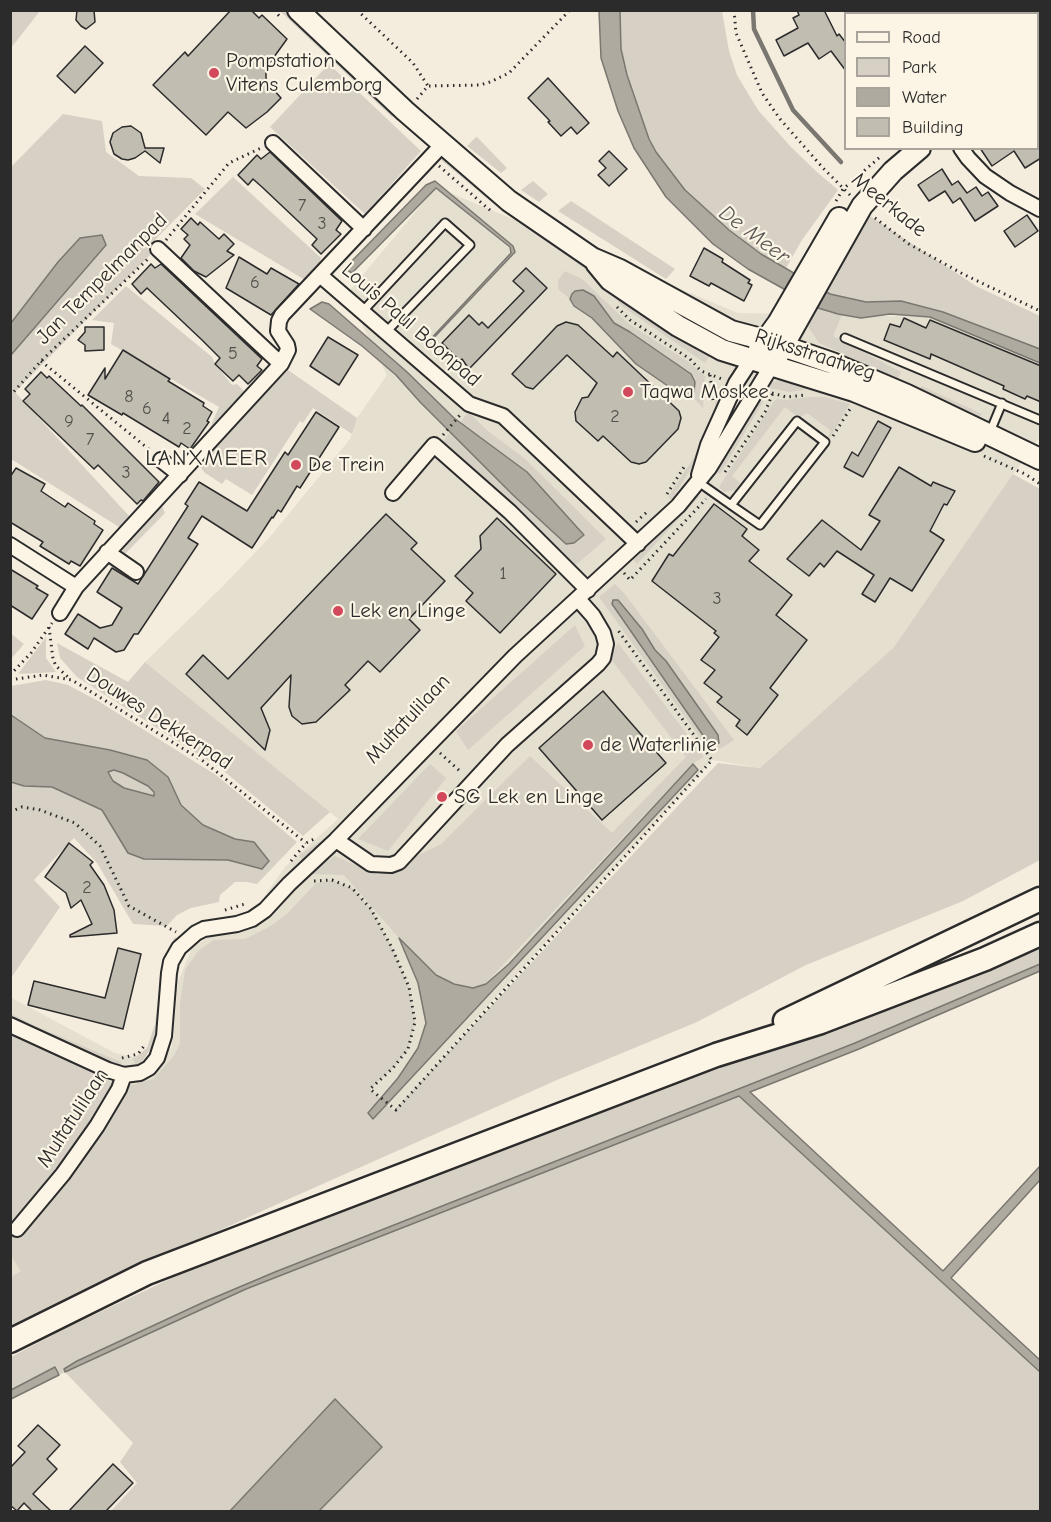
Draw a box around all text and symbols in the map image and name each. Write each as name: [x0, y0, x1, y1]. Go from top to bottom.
legend: [844, 12, 1039, 150]
text: Road: [902, 27, 941, 48]
place label: Pompstation Vitens Culemborg: [226, 48, 383, 98]
text: Park: [902, 57, 936, 78]
marker: Pompstation Vitens Culemborg: [207, 66, 221, 80]
text: Water: [902, 87, 946, 108]
text: Building: [902, 117, 964, 138]
street label: Meerkade: [846, 167, 932, 243]
house number: 7: [298, 195, 306, 217]
water label: De Meer: [713, 200, 795, 270]
street label: Jan Tempelmanpad: [31, 208, 173, 350]
house number: 3: [317, 213, 327, 235]
street label: Louis Paul Boonpad: [336, 258, 486, 392]
house number: 6: [250, 272, 260, 294]
street label: Rijksstraatweg: [752, 324, 878, 386]
house number: 5: [228, 343, 238, 365]
place label: Taqwa Moskee: [640, 379, 769, 405]
marker: Taqwa Moskee: [621, 385, 635, 399]
house number: 8: [124, 386, 134, 408]
house number: 6: [142, 398, 152, 420]
house number: 2: [610, 406, 620, 428]
house number: 4: [162, 408, 170, 430]
house number: 9: [64, 411, 74, 433]
house number: 2: [182, 418, 192, 440]
house number: 7: [86, 429, 94, 451]
district label: LANXMEER: [145, 446, 269, 472]
place label: De Trein: [308, 452, 385, 478]
marker: De Trein: [289, 458, 303, 472]
house number: 3: [121, 462, 131, 484]
house number: 1: [499, 563, 507, 585]
house number: 3: [712, 588, 722, 610]
place label: Lek en Linge: [350, 598, 466, 624]
marker: Lek en Linge: [331, 604, 345, 618]
street label: Douwes Dekkerpad: [81, 662, 237, 776]
street label: Multatulilaan: [360, 669, 456, 769]
place label: de Waterlinie: [600, 732, 717, 758]
marker: de Waterlinie: [581, 738, 595, 752]
place label: SG Lek en Linge: [454, 784, 603, 810]
marker: SG Lek en Linge: [435, 790, 449, 804]
house number: 2: [82, 877, 92, 899]
street label: Multatulilaan: [32, 1064, 114, 1172]

